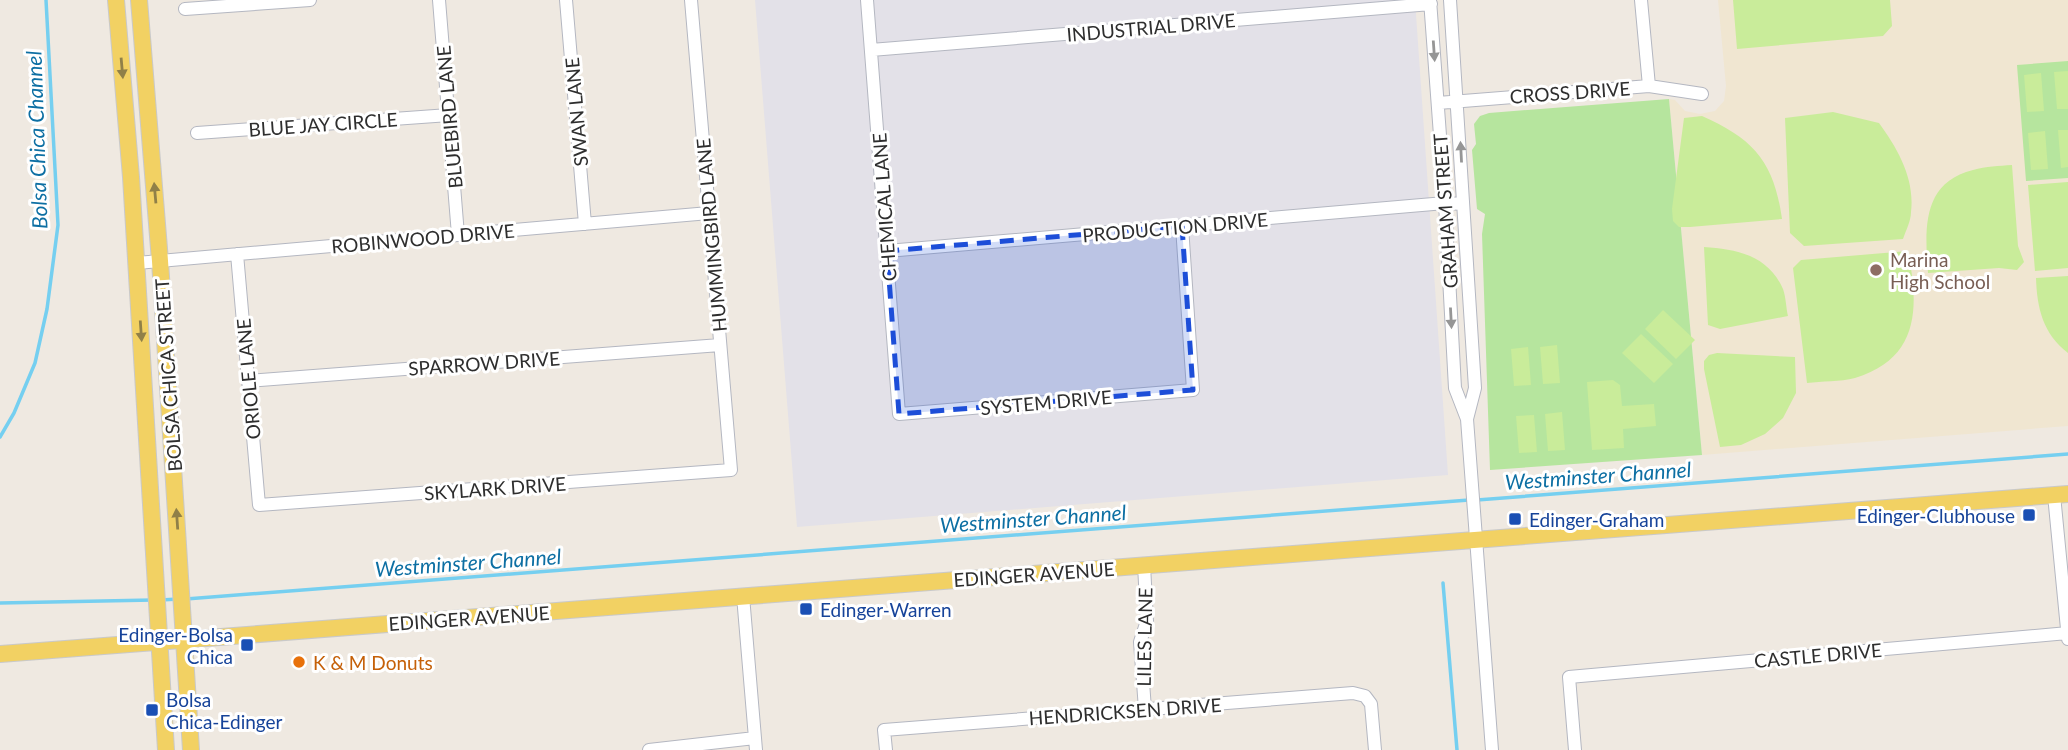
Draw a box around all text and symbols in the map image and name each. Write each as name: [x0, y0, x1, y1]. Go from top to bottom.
street label: INDUSTRIAL DRIVE: [1066, 8, 1236, 46]
one-way arrow: [1429, 41, 1440, 63]
street label: BLUEBIRD LANE: [431, 45, 467, 189]
water label: Bolsa Chica Channel: [20, 50, 52, 230]
street label: SWAN LANE: [560, 56, 592, 168]
one-way arrow: [117, 57, 128, 79]
street label: CROSS DRIVE: [1509, 76, 1631, 108]
street label: BLUE JAY CIRCLE: [248, 107, 398, 141]
street label: CHEMICAL LANE: [867, 132, 901, 282]
street label: GRAHAM STREET: [1428, 133, 1462, 289]
street label: HUMMINGBIRD LANE: [691, 137, 731, 333]
one-way arrow: [1455, 141, 1466, 163]
one-way arrow: [149, 181, 160, 203]
street label: PRODUCTION DRIVE: [1081, 207, 1269, 247]
street label: ROBINWOOD DRIVE: [330, 219, 516, 257]
place label: Marina High School: [1890, 248, 1990, 293]
marker: Marina High School: [1868, 262, 1884, 278]
street label: BOLSA CHICA STREET: [150, 278, 186, 472]
one-way arrow: [1446, 307, 1457, 329]
street label: ORIOLE LANE: [231, 318, 265, 440]
one-way arrow: [136, 320, 147, 342]
street label: SPARROW DRIVE: [407, 346, 561, 380]
street label: SYSTEM DRIVE: [979, 385, 1113, 419]
water label: Westminster Channel: [1504, 456, 1692, 494]
street label: SKYLARK DRIVE: [423, 472, 567, 504]
water label: Westminster Channel: [939, 499, 1127, 537]
place label: Edinger-Clubhouse: [1857, 504, 2015, 527]
one-way arrow: [171, 507, 182, 529]
marker: Edinger-Clubhouse: [2021, 507, 2037, 523]
place label: Edinger-Graham: [1529, 508, 1664, 531]
marker: Edinger-Graham: [1507, 511, 1523, 527]
water label: Westminster Channel: [374, 543, 562, 581]
street label: EDINGER AVENUE: [953, 557, 1115, 591]
street label: LILES LANE: [1132, 587, 1156, 687]
place label: Edinger-Warren: [820, 598, 952, 621]
street label: EDINGER AVENUE: [388, 601, 550, 635]
marker: Edinger-Warren: [798, 601, 814, 617]
place label: Edinger-Bolsa Chica: [118, 623, 233, 668]
marker: Edinger-Bolsa Chica: [239, 637, 255, 653]
street label: CASTLE DRIVE: [1753, 638, 1883, 672]
place label: K & M Donuts: [313, 651, 433, 674]
marker: K & M Donuts: [291, 654, 307, 670]
place label: Bolsa Chica-Edinger: [166, 688, 283, 733]
street label: HENDRICKSEN DRIVE: [1028, 693, 1222, 729]
marker: Bolsa Chica-Edinger: [144, 702, 160, 718]

